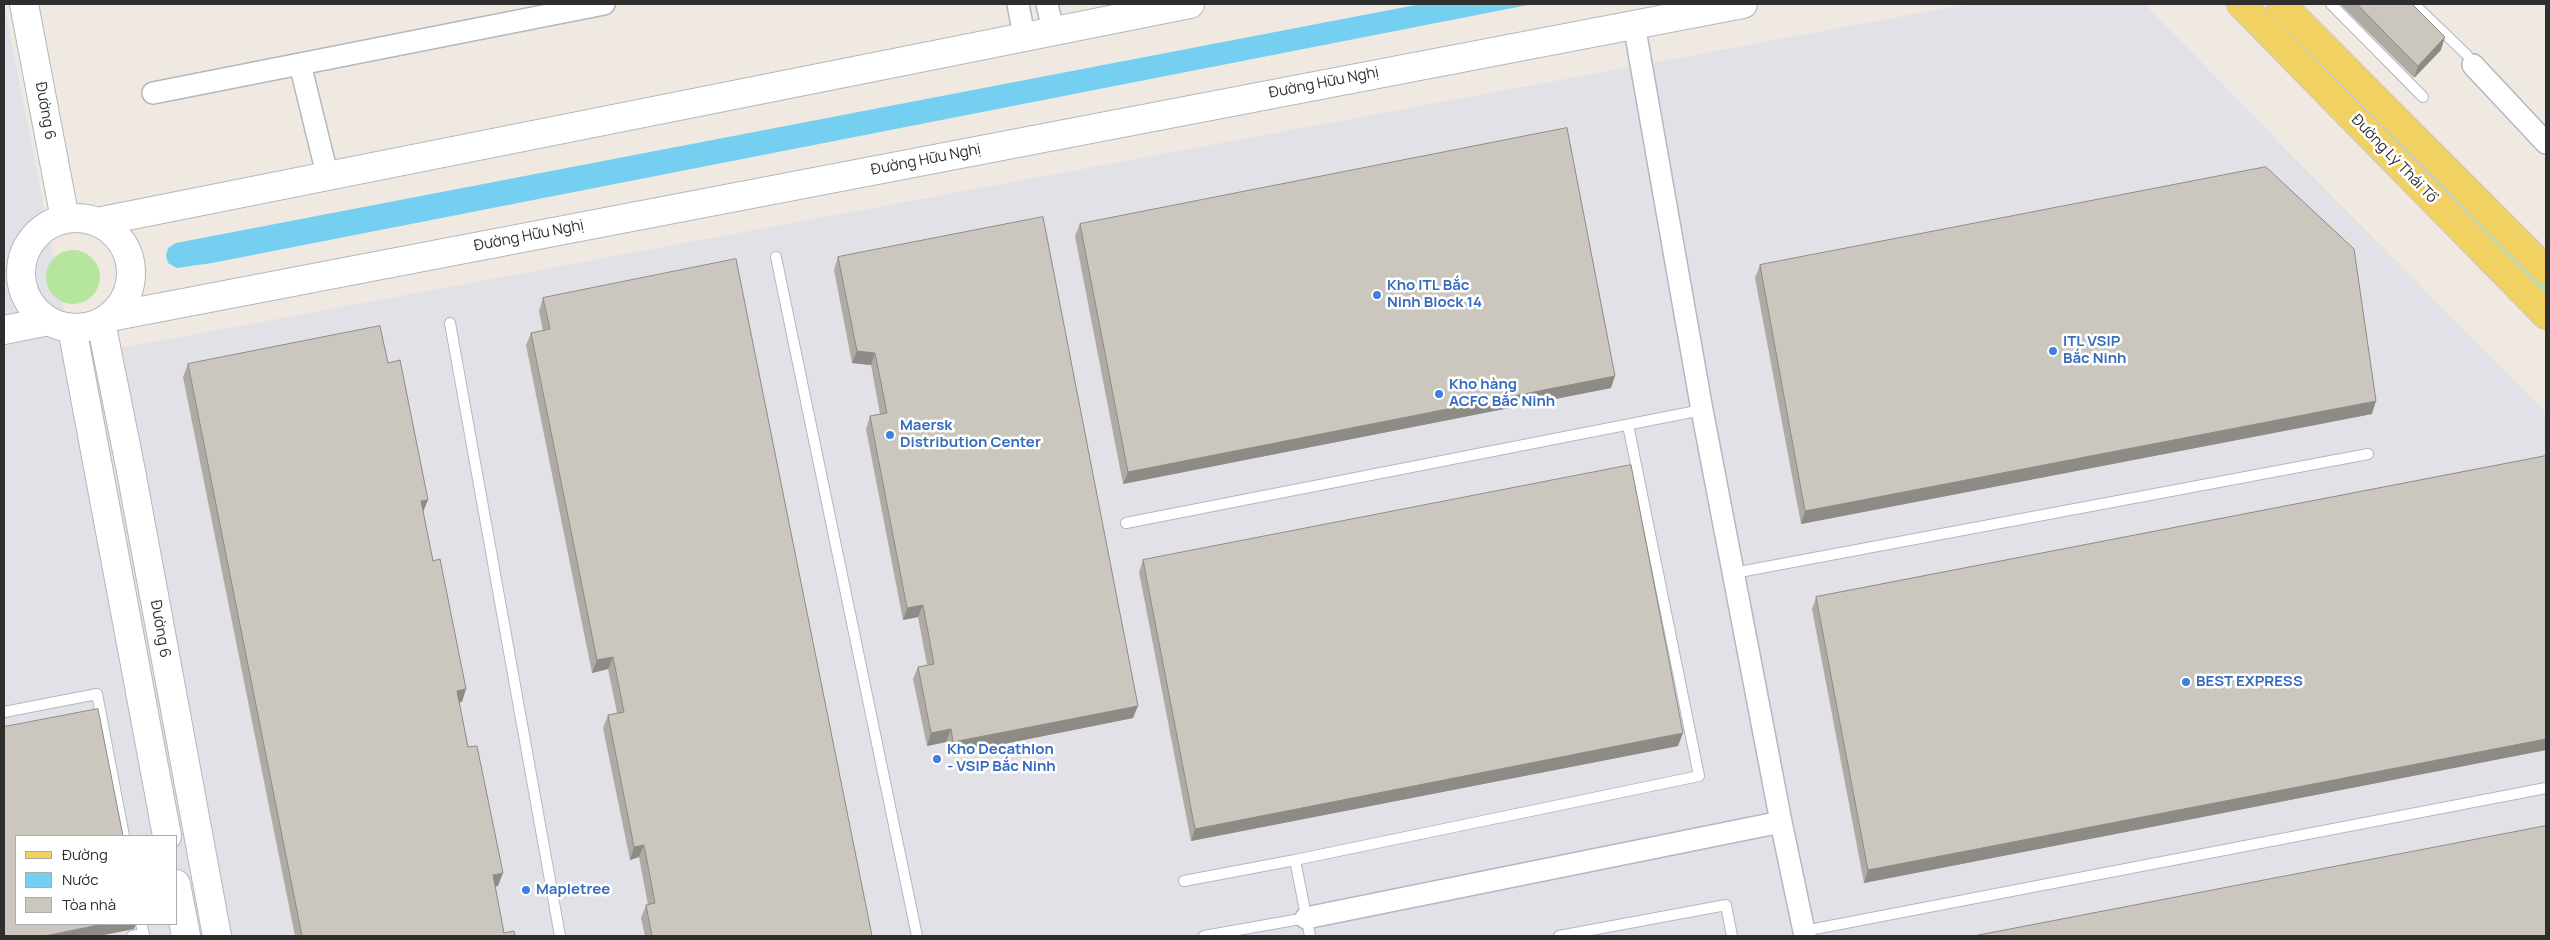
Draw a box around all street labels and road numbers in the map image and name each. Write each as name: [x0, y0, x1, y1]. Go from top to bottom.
street label: Đường Hữu Nghị: [1268, 64, 1380, 102]
street label: Đường 6: [31, 81, 59, 141]
street label: Đường Lý Thái Tổ: [2347, 111, 2441, 207]
street label: Đường Hữu Nghị: [870, 141, 982, 179]
street label: Đường Hữu Nghị: [473, 217, 585, 255]
street label: Đường 6: [146, 599, 174, 659]

